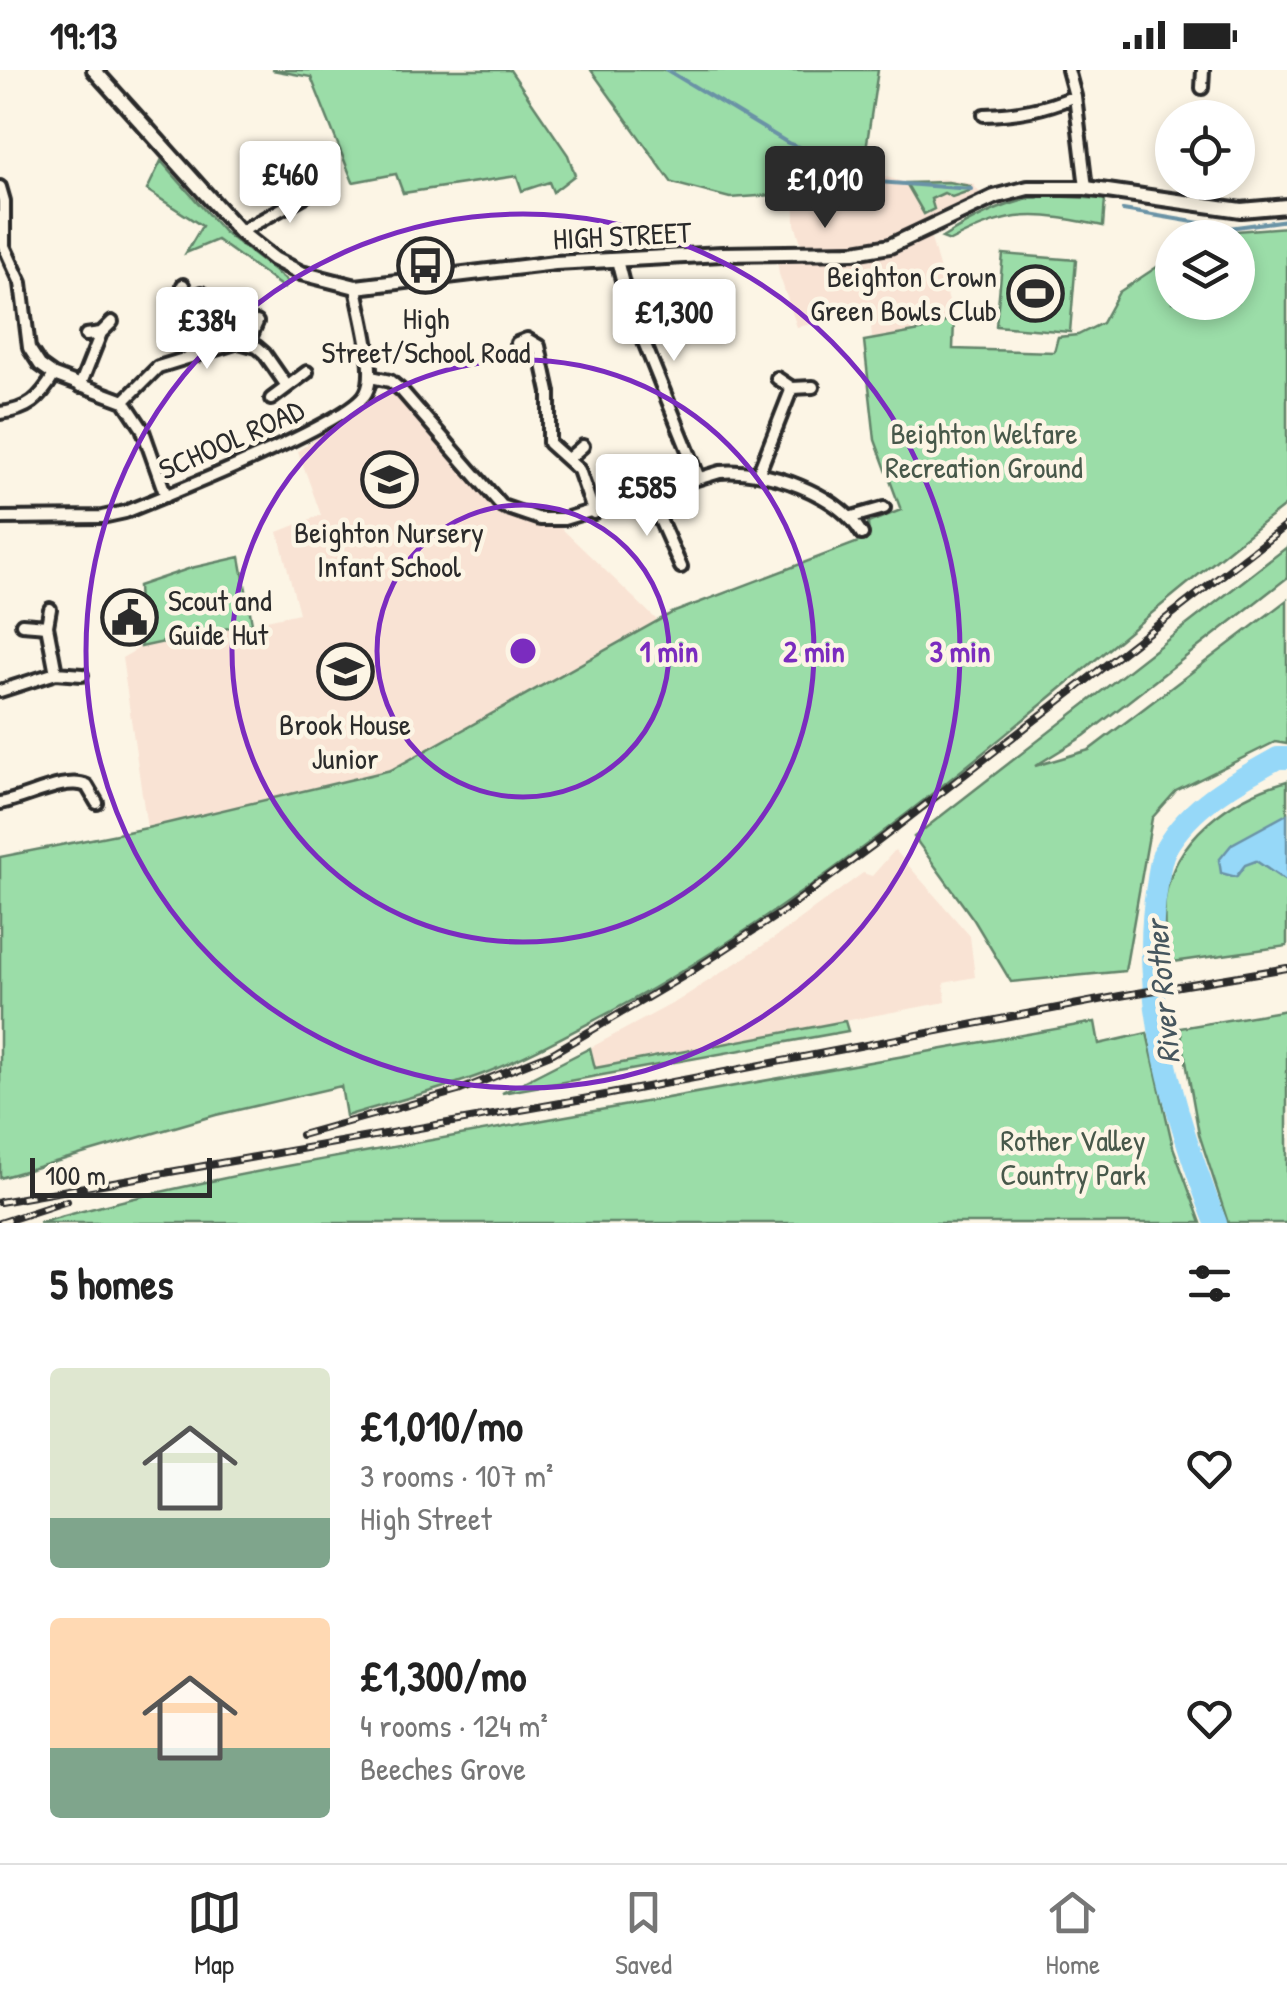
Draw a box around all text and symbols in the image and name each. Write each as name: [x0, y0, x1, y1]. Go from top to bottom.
text: 19:13: [50, 9, 117, 61]
map controls: [1155, 100, 1255, 320]
button: locate: [1155, 100, 1255, 200]
pin: £460: [231, 141, 349, 226]
pin: £1,010: [744, 146, 906, 231]
text: £460: [262, 152, 318, 195]
text: £1,010: [787, 157, 863, 200]
street label: HIGH STREET: [552, 211, 693, 259]
button: layers: [1155, 220, 1255, 320]
bus stop icon: High Street/School Road: [396, 235, 456, 295]
place label: Beighton Crown Green Bowls Club: [810, 256, 997, 330]
sports icon: Beighton Crown Green Bowls Club: [1006, 263, 1066, 323]
pin: £1,300: [593, 279, 755, 364]
pin: £384: [148, 287, 266, 372]
text: £1,300: [635, 290, 713, 333]
text: £384: [178, 298, 236, 341]
place label: High Street/School Road: [322, 298, 531, 372]
street label: SCHOOL ROAD: [152, 389, 311, 489]
park label: Beighton Welfare Recreation Ground: [885, 413, 1083, 487]
school or university icon: Beighton Nursery Infant School: [359, 449, 419, 509]
pin: £585: [588, 454, 706, 539]
text: £585: [618, 465, 676, 508]
place label: Beighton Nursery Infant School: [294, 512, 484, 586]
place label: Scout and Guide Hut: [168, 580, 272, 654]
public building icon: Scout and Guide Hut: [99, 587, 159, 647]
text: 1 min: [640, 631, 698, 671]
text: 2 min: [783, 631, 845, 671]
text: 3 min: [929, 631, 991, 671]
centre of rings: [505, 633, 541, 669]
school or university icon: Brook House Junior: [315, 642, 375, 702]
place label: Brook House Junior: [279, 704, 411, 778]
water label: River Rother: [1134, 915, 1190, 1066]
park label: Rother Valley Country Park: [1000, 1120, 1146, 1194]
scale bar: [30, 1153, 212, 1198]
text: 100 m: [45, 1156, 106, 1194]
text: 5 homes: [50, 1255, 173, 1312]
icon: filters: [1182, 1256, 1237, 1311]
text: £1,010/mo: [360, 1397, 523, 1454]
icon: home: [130, 1408, 250, 1528]
icon: heart: [1182, 1441, 1237, 1496]
text: 3 rooms · 107 m²: [360, 1454, 553, 1497]
text: High Street: [360, 1497, 492, 1540]
text: £1,300/mo: [360, 1647, 527, 1704]
icon: home: [130, 1658, 250, 1778]
icon: heart: [1182, 1691, 1237, 1746]
text: 4 rooms · 124 m²: [360, 1704, 548, 1747]
text: Beeches Grove: [360, 1747, 526, 1790]
tab: Map: [187, 1885, 242, 1983]
tab: Saved: [615, 1885, 672, 1983]
tab: Home: [1045, 1885, 1100, 1983]

